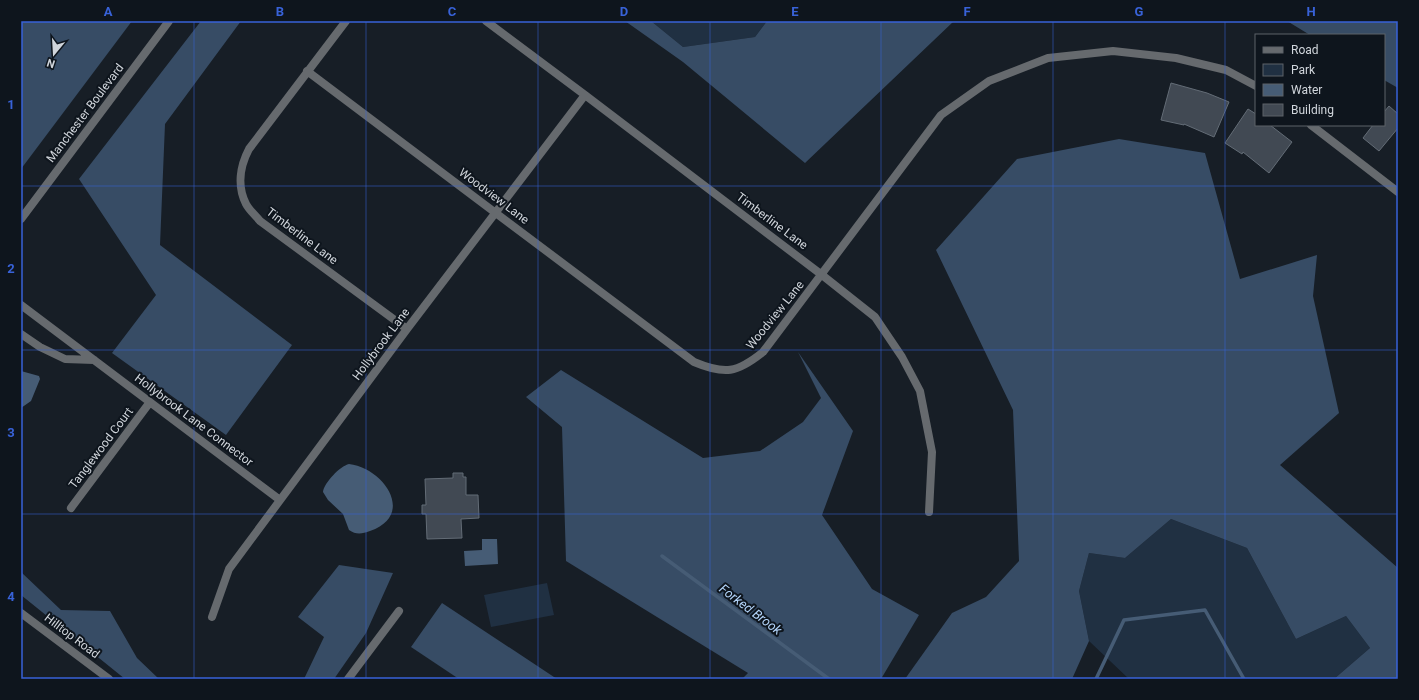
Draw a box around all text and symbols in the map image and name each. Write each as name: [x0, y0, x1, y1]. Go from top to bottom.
text: A: [104, 4, 113, 19]
text: B: [276, 4, 284, 19]
text: C: [448, 4, 457, 19]
text: D: [620, 4, 628, 19]
text: E: [791, 4, 799, 19]
text: F: [963, 4, 971, 19]
text: G: [1135, 4, 1144, 19]
text: H: [1306, 4, 1316, 19]
north arrow: [34, 34, 74, 74]
legend: [1255, 34, 1385, 126]
text: Road: [1291, 43, 1319, 57]
text: N: [45, 56, 57, 70]
street label: Manchester Boulevard: [43, 61, 127, 165]
text: Park: [1291, 63, 1316, 77]
text: Water: [1291, 83, 1322, 97]
text: 1: [7, 97, 15, 112]
text: Building: [1291, 103, 1334, 117]
street label: Woodview Lane: [456, 165, 532, 227]
street label: Timberline Lane: [734, 190, 810, 252]
street label: Timberline Lane: [264, 205, 340, 267]
text: 2: [7, 261, 15, 276]
street label: Woodview Lane: [743, 278, 807, 352]
street label: Hollybrook Lane: [349, 305, 413, 383]
street label: Hollybrook Lane Connector: [132, 371, 256, 469]
street label: Tanglewood Court: [66, 405, 136, 491]
text: 3: [7, 425, 15, 440]
water label: Forked Brook: [716, 581, 785, 638]
text: 4: [7, 589, 15, 604]
street label: Hilltop Road: [42, 611, 102, 661]

